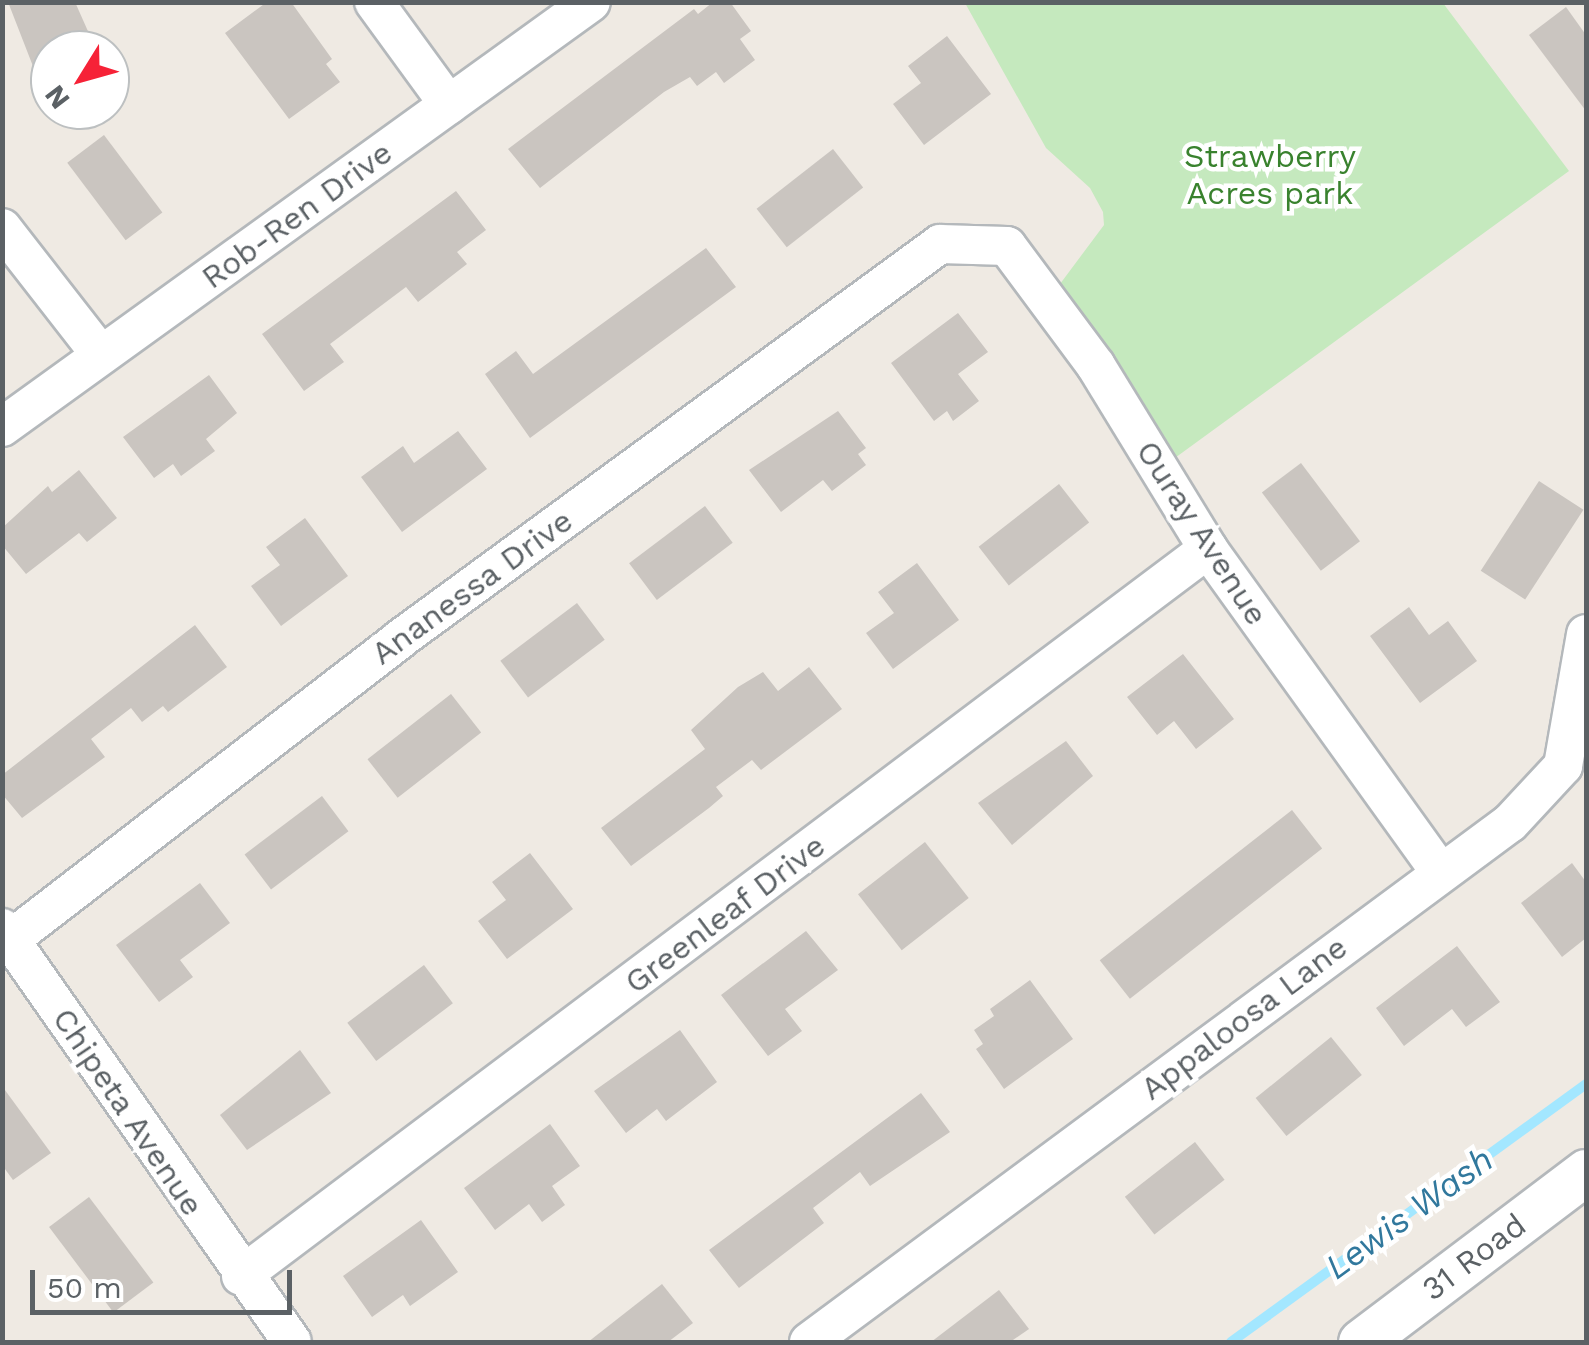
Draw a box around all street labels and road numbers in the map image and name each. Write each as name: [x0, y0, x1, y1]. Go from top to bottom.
street label: Rob-Ren Drive: [194, 133, 400, 297]
street label: Ouray Avenue: [1128, 433, 1276, 633]
street label: Ananessa Drive: [364, 501, 580, 673]
street label: Greenleaf Drive: [617, 826, 833, 1002]
street label: Appaloosa Lane: [1133, 928, 1355, 1108]
street label: Chipeta Avenue: [44, 1000, 212, 1224]
street label: 31 Road: [1414, 1206, 1534, 1308]

